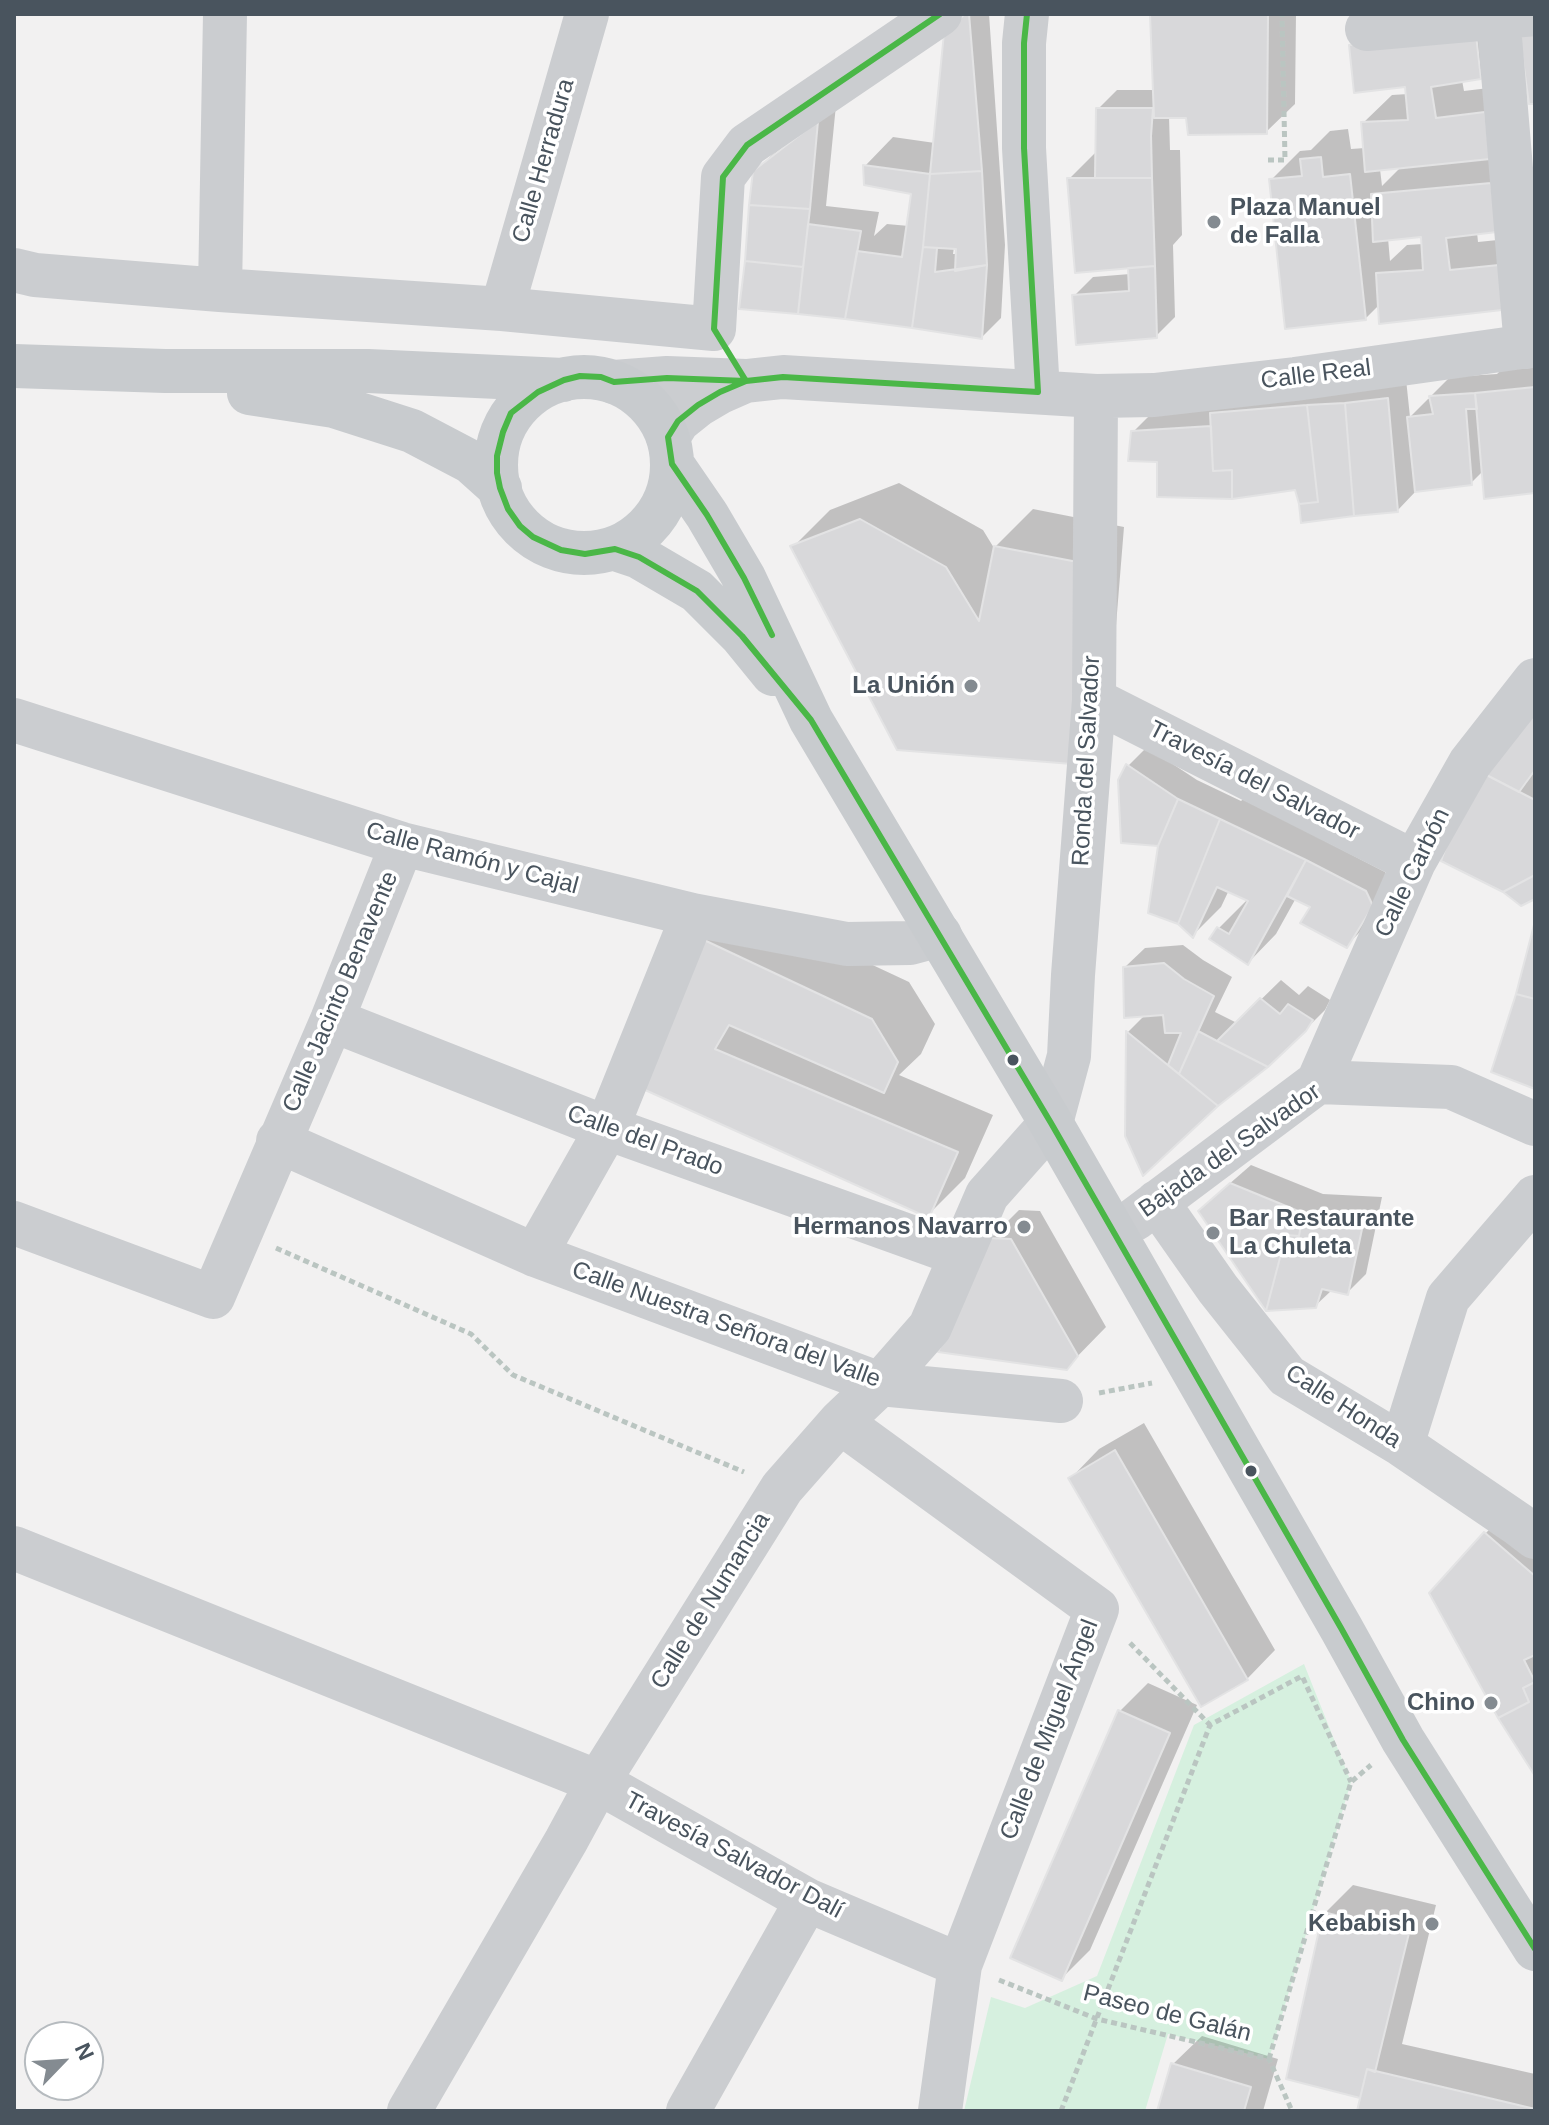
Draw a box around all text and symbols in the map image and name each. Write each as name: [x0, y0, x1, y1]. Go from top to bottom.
street label: Calle Herradura: [507, 76, 581, 246]
place label: Plaza Manuel de Falla: [1230, 194, 1381, 250]
marker: Plaza Manuel de Falla: [1205, 213, 1223, 231]
street label: Calle Real: [1259, 354, 1373, 396]
street label: Ronda del Salvador: [1067, 655, 1107, 867]
place label: La Unión: [852, 672, 955, 700]
marker: La Unión: [962, 677, 980, 695]
street label: Travesía del Salvador: [1144, 715, 1364, 847]
street label: Calle Carbón: [1369, 804, 1457, 942]
street label: Calle Ramón y Cajal: [363, 817, 581, 901]
street label: Calle Jacinto Benavente: [277, 867, 405, 1117]
unlabelled marker: [1005, 1052, 1021, 1068]
street label: Bajada del Salvador: [1134, 1078, 1326, 1224]
street label: Calle del Prado: [563, 1099, 727, 1183]
place label: Bar Restaurante La Chuleta: [1229, 1205, 1414, 1261]
place label: Hermanos Navarro: [793, 1213, 1008, 1241]
marker: Hermanos Navarro: [1015, 1218, 1033, 1236]
marker: Bar Restaurante La Chuleta: [1204, 1224, 1222, 1242]
street label: Calle Nuestra Señora del Valle: [568, 1256, 884, 1394]
street label: Calle Honda: [1280, 1359, 1406, 1455]
unlabelled marker: [1243, 1463, 1259, 1479]
street label: Calle de Numancia: [645, 1507, 777, 1695]
street label: Calle de Miguel Ángel: [995, 1616, 1105, 1844]
place label: Chino: [1407, 1689, 1475, 1717]
marker: Chino: [1482, 1694, 1500, 1712]
street label: Travesía Salvador Dalí: [620, 1786, 848, 1926]
place label: Kebabish: [1308, 1910, 1416, 1938]
marker: Kebabish: [1423, 1915, 1441, 1933]
street label: Paseo de Galán: [1080, 1979, 1254, 2049]
north arrow: [24, 2021, 104, 2101]
text: N: [70, 2039, 99, 2064]

